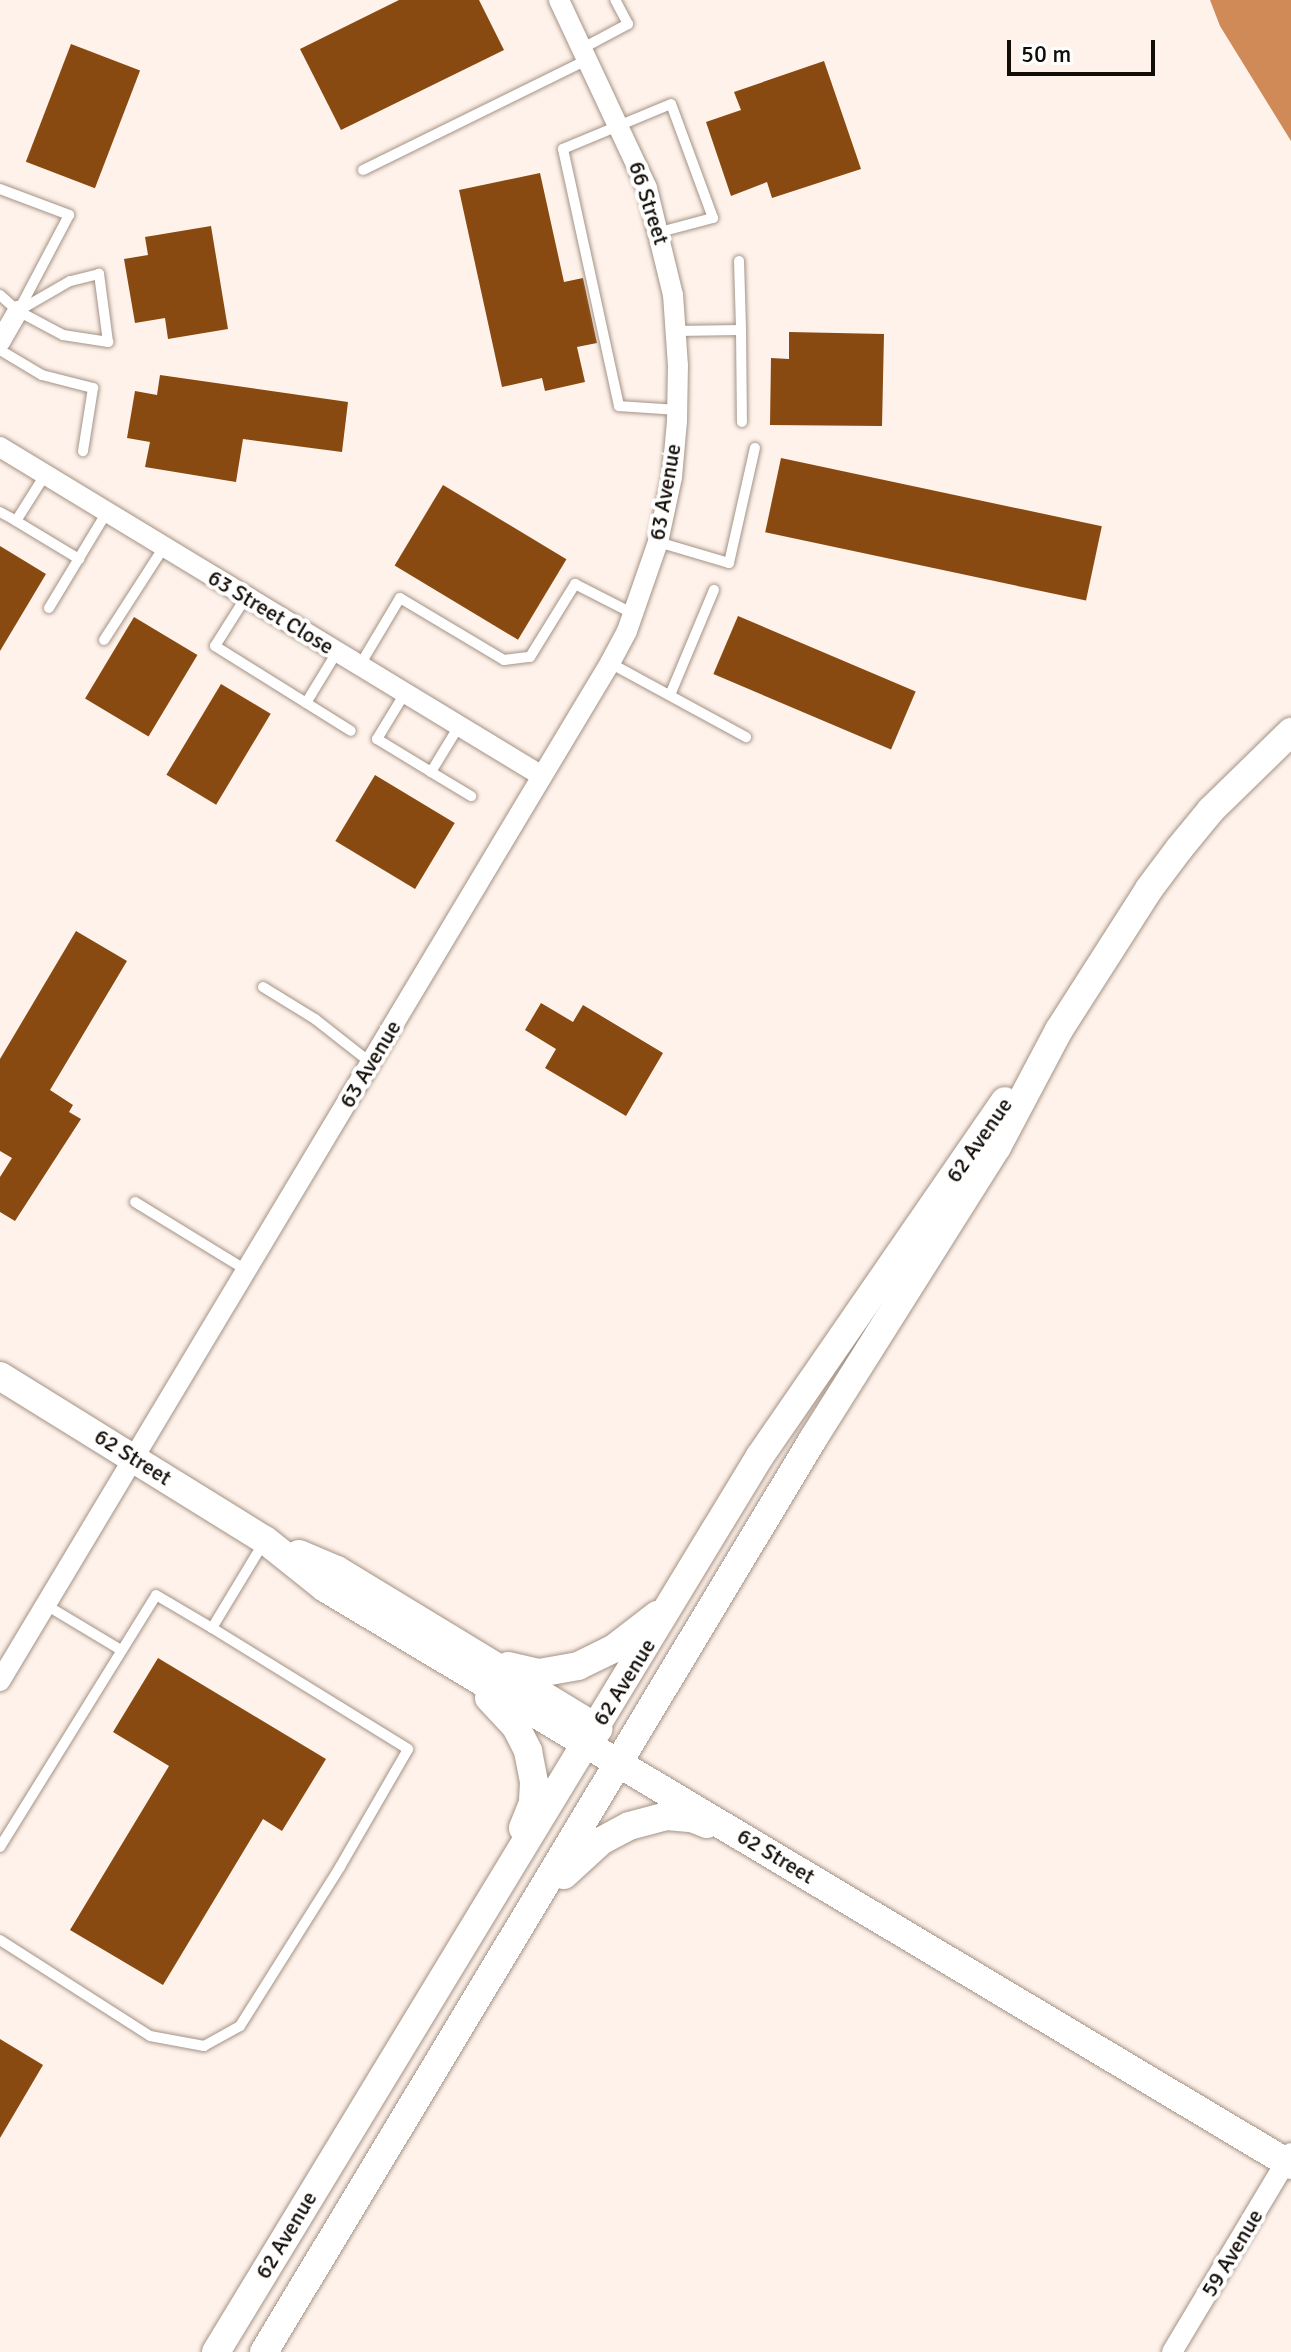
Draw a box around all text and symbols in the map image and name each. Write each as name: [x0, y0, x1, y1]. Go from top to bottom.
scale bar: [1011, 24, 1159, 74]
text: 50 m: [1021, 39, 1071, 69]
street label: 66 Street: [623, 158, 675, 248]
street label: 63 Avenue: [644, 442, 686, 542]
street label: 63 Street Close: [203, 564, 339, 660]
street label: 63 Avenue: [334, 1015, 406, 1113]
street label: 62 Avenue: [940, 1093, 1018, 1187]
street label: 62 Street: [90, 1423, 176, 1491]
street label: 62 Avenue: [587, 1634, 661, 1730]
street label: 62 Street: [732, 1823, 820, 1889]
street label: 62 Avenue: [250, 2186, 322, 2284]
street label: 59 Avenue: [1196, 2204, 1268, 2302]

